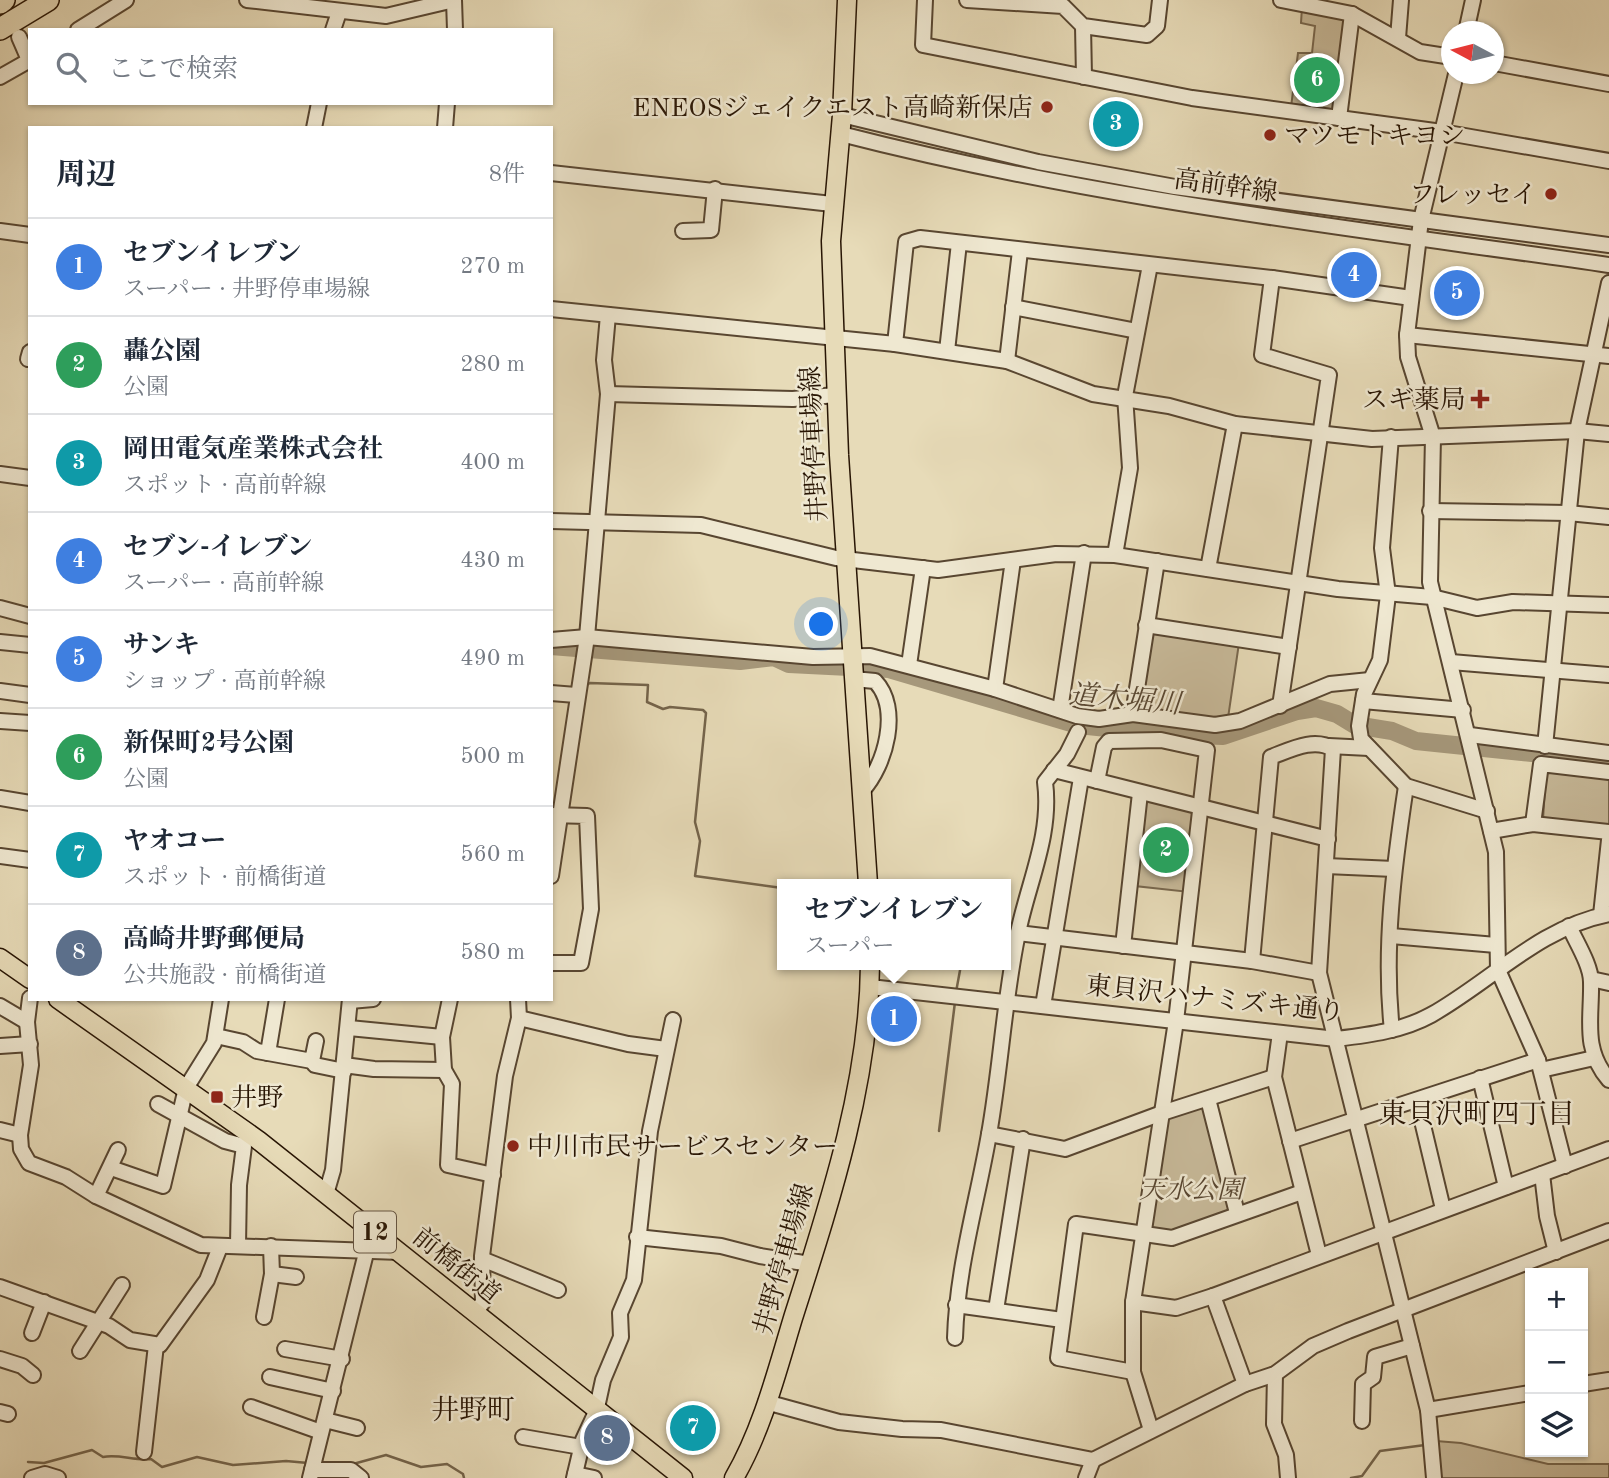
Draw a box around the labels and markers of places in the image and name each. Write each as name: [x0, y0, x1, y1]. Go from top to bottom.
pin: 6: [1294, 54, 1340, 106]
place label: ENEOSジェイクエスト高崎新保店: [632, 94, 1033, 122]
pin: 3: [1093, 98, 1139, 150]
marker: ENEOSジェイクエスト高崎新保店: [1039, 99, 1055, 115]
place label: マツモトキヨシ: [1284, 124, 1465, 150]
marker: マツモトキヨシ: [1262, 127, 1278, 143]
place label: フレッセイ: [1409, 183, 1537, 209]
marker: フレッセイ: [1543, 186, 1559, 202]
pin: 4: [1331, 249, 1377, 301]
pin: 5: [1434, 267, 1480, 319]
place label: スギ薬局: [1362, 386, 1466, 414]
marker: スギ薬局: [1472, 391, 1488, 407]
pin: 2: [1143, 824, 1189, 876]
pin: 1: [871, 993, 917, 1045]
place label: 井野: [231, 1084, 283, 1112]
marker: 井野: [209, 1089, 225, 1105]
place label: 中川市民サービスセンター: [527, 1133, 838, 1161]
marker: 中川市民サービスセンター: [505, 1138, 521, 1154]
pin: 7: [670, 1402, 716, 1454]
pin: 8: [584, 1412, 630, 1464]

